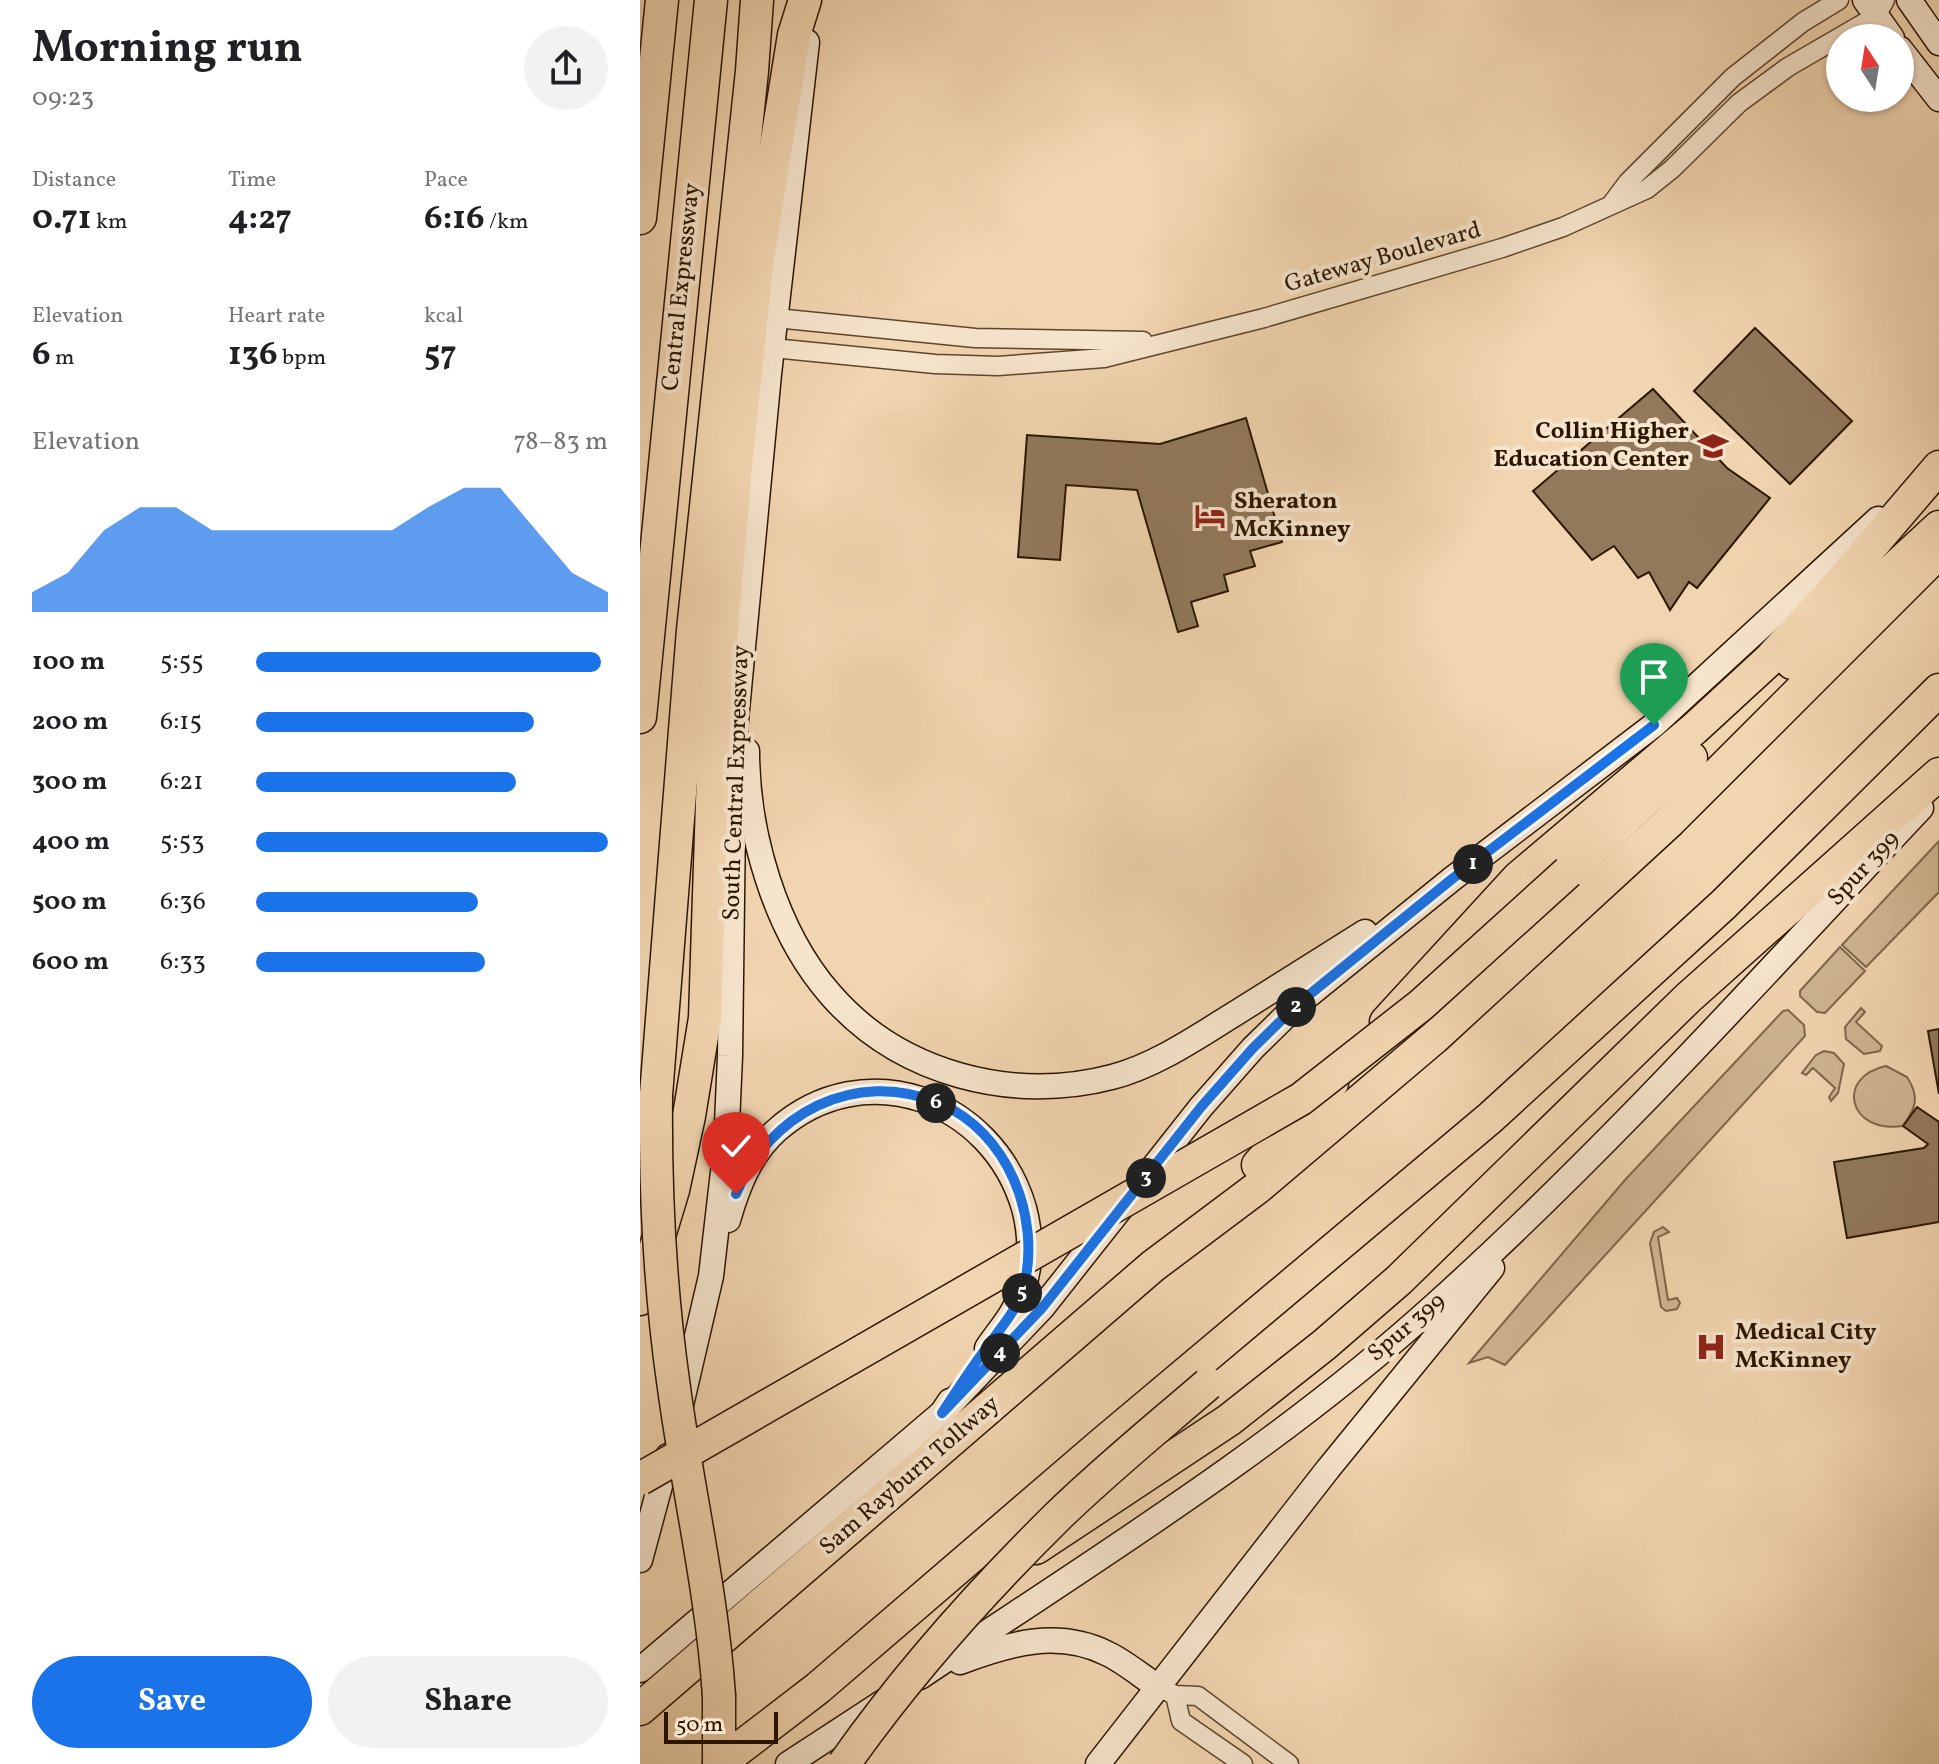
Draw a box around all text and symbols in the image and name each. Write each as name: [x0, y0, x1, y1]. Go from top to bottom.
text: Morning run: [32, 19, 303, 80]
north arrow: [1826, 24, 1914, 112]
map controls: [1826, 24, 1914, 112]
button: share: [524, 26, 608, 110]
text: 09:23: [32, 80, 94, 116]
text: Distance: [32, 165, 116, 196]
text: Time: [228, 165, 276, 196]
text: Pace: [424, 165, 468, 196]
street label: Central Expressway: [654, 181, 710, 393]
text: 0.71: [32, 196, 92, 243]
text: 4:27: [228, 196, 292, 243]
text: 6:16: [424, 196, 485, 243]
text: km: [92, 207, 127, 238]
text: /km: [485, 207, 529, 238]
street label: Gateway Boulevard: [1281, 214, 1485, 302]
text: Elevation: [32, 301, 123, 332]
text: Heart rate: [228, 301, 325, 332]
text: kcal: [424, 301, 463, 332]
text: 6: [32, 332, 51, 379]
text: 136: [228, 332, 278, 379]
text: 57: [424, 332, 457, 379]
text: m: [51, 343, 75, 374]
text: bpm: [278, 343, 326, 374]
place label: Collin Higher Education Center: [1494, 415, 1689, 477]
text: Elevation: [32, 424, 140, 460]
text: 78–83 m: [513, 424, 608, 460]
school or university icon: Collin Higher Education Center: [1696, 429, 1730, 463]
place label: Sheraton McKinney: [1234, 485, 1351, 547]
hotel icon: Sheraton McKinney: [1193, 499, 1227, 533]
pin: [1620, 643, 1688, 725]
text: 100 m: [32, 644, 105, 680]
text: 5:55: [160, 644, 204, 680]
street label: South Central Expressway: [715, 645, 759, 921]
icon: arrive: [1632, 655, 1676, 699]
text: 200 m: [32, 704, 108, 740]
text: 6:15: [160, 704, 202, 740]
text: 300 m: [32, 764, 108, 800]
text: 6:21: [160, 764, 203, 800]
text: 400 m: [32, 824, 110, 860]
text: 5:53: [160, 824, 205, 860]
street label: Spur 399: [1820, 824, 1908, 914]
pin: 1: [1453, 844, 1493, 884]
text: 1: [1469, 848, 1477, 879]
text: 500 m: [32, 884, 107, 920]
text: 6:36: [160, 884, 206, 920]
text: 600 m: [32, 944, 109, 980]
text: 6:33: [160, 944, 206, 980]
pin: 2: [1276, 987, 1316, 1027]
text: 2: [1290, 991, 1302, 1022]
pin: 6: [916, 1083, 956, 1123]
text: 6: [930, 1087, 942, 1118]
pin: [702, 1112, 770, 1194]
icon: check: [714, 1124, 758, 1168]
pin: 3: [1126, 1158, 1166, 1198]
text: 3: [1140, 1162, 1152, 1193]
pin: 5: [1002, 1273, 1042, 1313]
text: 5: [1017, 1277, 1027, 1308]
street label: Spur 399: [1361, 1285, 1453, 1371]
place label: Medical City McKinney: [1735, 1316, 1877, 1378]
hospital icon: Medical City McKinney: [1694, 1330, 1728, 1364]
pin: 4: [980, 1333, 1020, 1373]
text: 4: [993, 1337, 1007, 1368]
street label: Sam Rayburn Tollway: [812, 1388, 1008, 1564]
button: Save: [32, 1656, 312, 1748]
button: Share: [328, 1656, 608, 1748]
scale bar: [664, 1708, 778, 1744]
text: 50 m: [676, 1710, 723, 1741]

